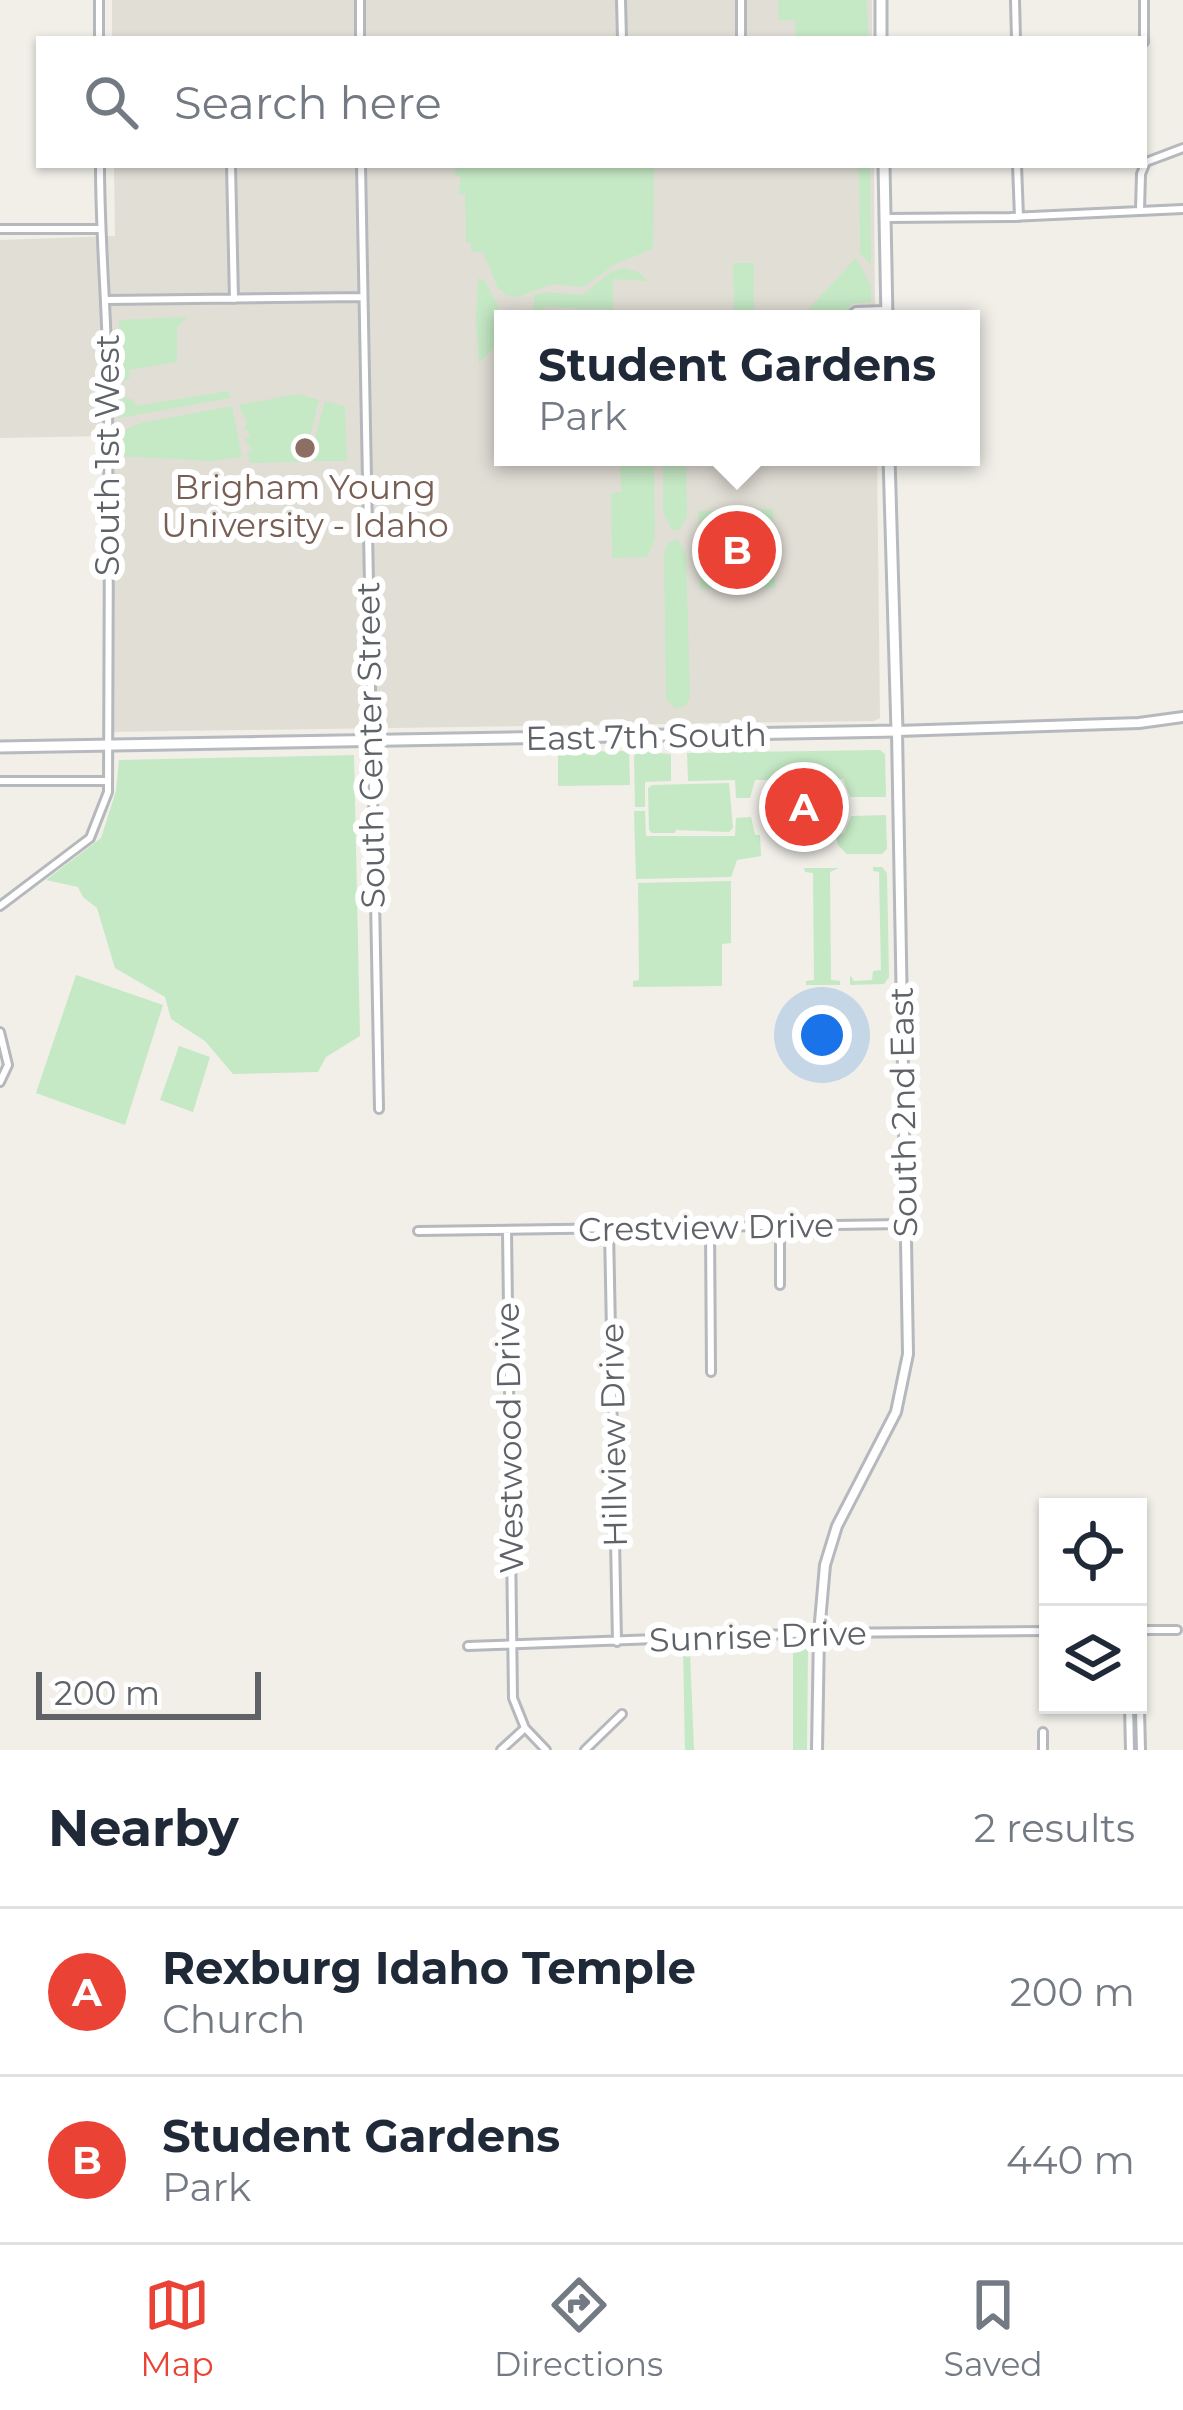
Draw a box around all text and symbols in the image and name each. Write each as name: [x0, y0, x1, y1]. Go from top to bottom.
search box: [36, 36, 1147, 168]
icon: search: [78, 69, 144, 135]
text: Search here: [174, 75, 442, 130]
popup: [494, 310, 980, 466]
street label: South 1st West: [87, 334, 127, 576]
text: Student Gardens: [538, 337, 936, 392]
text: Park: [538, 392, 627, 440]
marker: Brigham Young University - Idaho: [292, 435, 318, 461]
place label: Brigham Young University - Idaho: [161, 467, 449, 545]
pin: B: [698, 505, 776, 595]
street label: South Center Street: [347, 581, 393, 909]
street label: East 7th South: [525, 714, 767, 758]
pin: A: [765, 762, 843, 852]
street label: South 2nd East: [881, 986, 925, 1238]
your location: [792, 1005, 852, 1065]
street label: Crestview Drive: [578, 1205, 834, 1249]
street label: Westwood Drive: [487, 1302, 531, 1574]
street label: Hillview Drive: [591, 1323, 635, 1547]
map controls: [1039, 1498, 1147, 1714]
button: locate: [1039, 1498, 1147, 1606]
button: layers: [1039, 1606, 1147, 1714]
street label: Sunrise Drive: [648, 1612, 868, 1660]
scale bar: [36, 1666, 261, 1719]
text: 200 m: [54, 1673, 160, 1713]
text: Nearby: [48, 1797, 239, 1859]
text: 2 results: [974, 1804, 1135, 1852]
text: Rexburg Idaho Temple: [162, 1940, 696, 1995]
text: A: [72, 1968, 102, 2016]
text: 200 m: [1010, 1968, 1135, 2016]
text: Church: [162, 1995, 305, 2043]
text: Student Gardens: [162, 2108, 560, 2163]
text: B: [72, 2136, 102, 2184]
text: 440 m: [1006, 2136, 1135, 2184]
text: Park: [162, 2163, 251, 2211]
tab: Map: [140, 2272, 214, 2384]
tab: Directions: [494, 2272, 663, 2384]
tab: Saved: [944, 2272, 1043, 2384]

